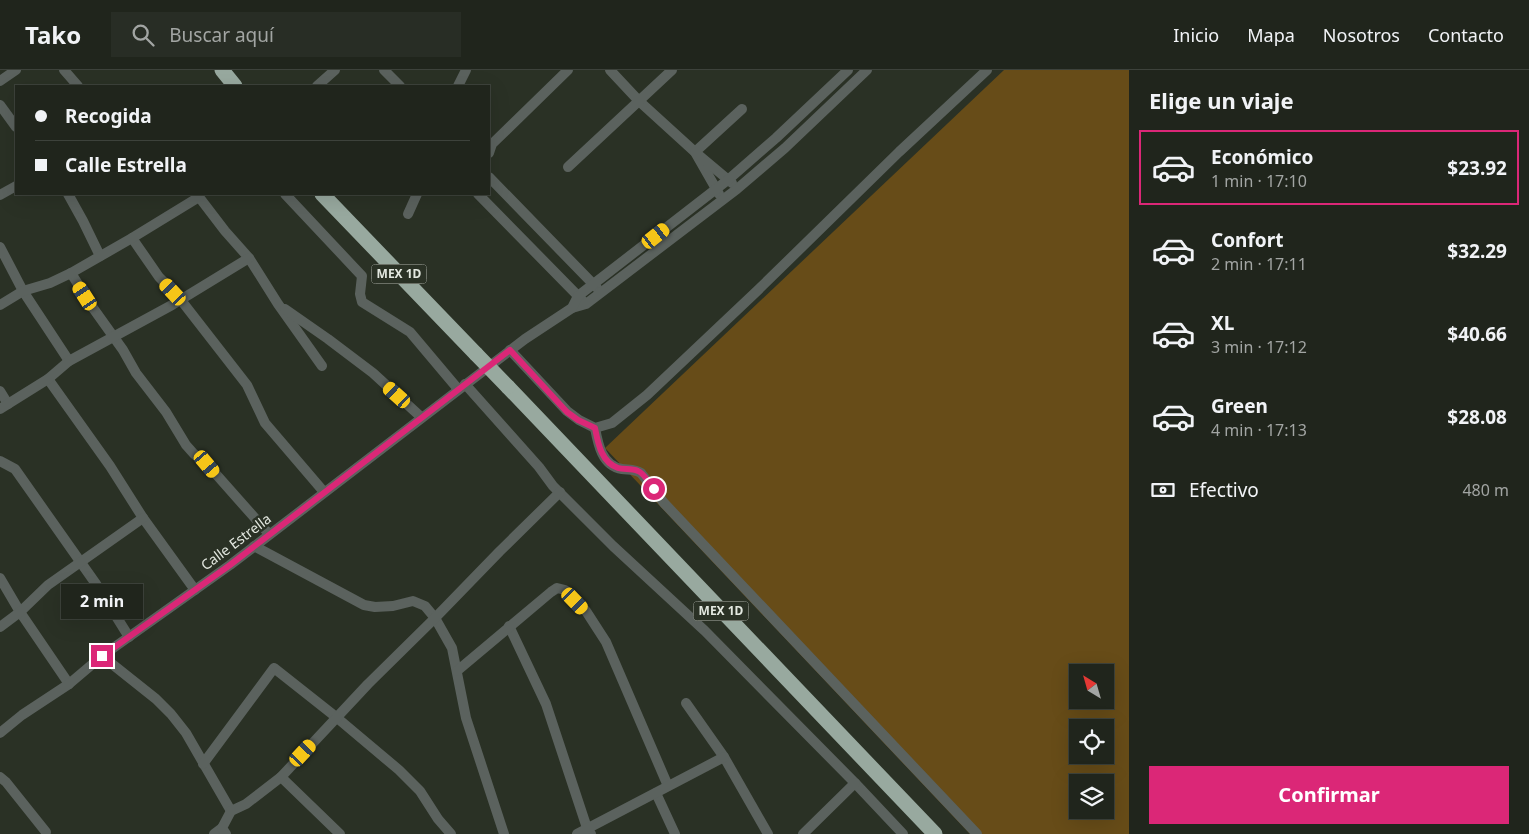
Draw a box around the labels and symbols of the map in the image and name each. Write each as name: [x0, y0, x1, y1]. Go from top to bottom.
car: [639, 221, 672, 251]
road number: MEX 1D: [372, 264, 426, 283]
car: [157, 276, 188, 308]
car: [70, 279, 99, 313]
car: [380, 379, 413, 411]
car: [191, 448, 222, 480]
route start: [643, 478, 665, 500]
street label: Calle Estrella: [197, 509, 275, 574]
callout: 2 min: [61, 584, 143, 618]
car: [559, 585, 590, 617]
road number: MEX 1D: [694, 602, 748, 620]
route end: [91, 645, 113, 667]
north arrow: [1069, 664, 1114, 709]
car: [287, 737, 318, 769]

